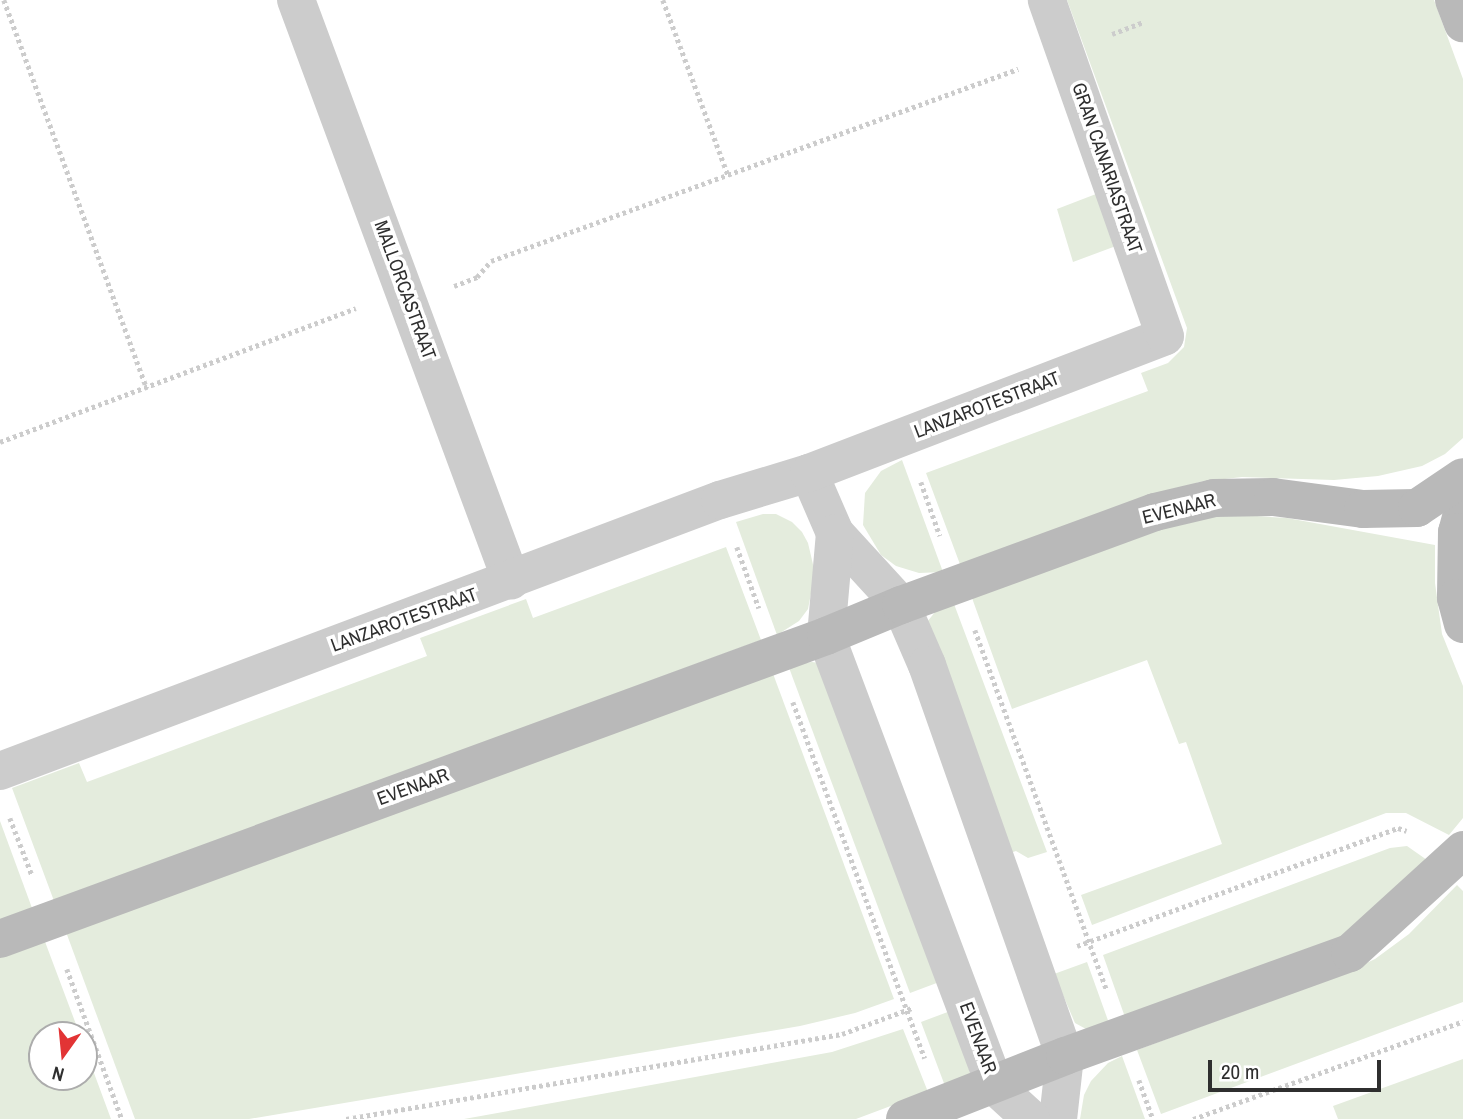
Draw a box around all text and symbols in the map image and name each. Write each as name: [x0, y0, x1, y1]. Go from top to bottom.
street label: GRAN CANARIASTRAAT: [1067, 80, 1147, 256]
street label: MALLORCASTRAAT: [369, 217, 441, 363]
street label: LANZAROTESTRAAT: [911, 367, 1063, 443]
street label: EVENAAR: [1140, 489, 1218, 529]
street label: LANZAROTESTRAAT: [328, 583, 480, 657]
street label: EVENAAR: [374, 764, 452, 810]
street label: EVENAAR: [955, 999, 1001, 1077]
north arrow: [28, 1021, 98, 1091]
scale bar: [1211, 1046, 1384, 1090]
text: 20 m: [1221, 1057, 1259, 1086]
text: N: [49, 1060, 67, 1088]

